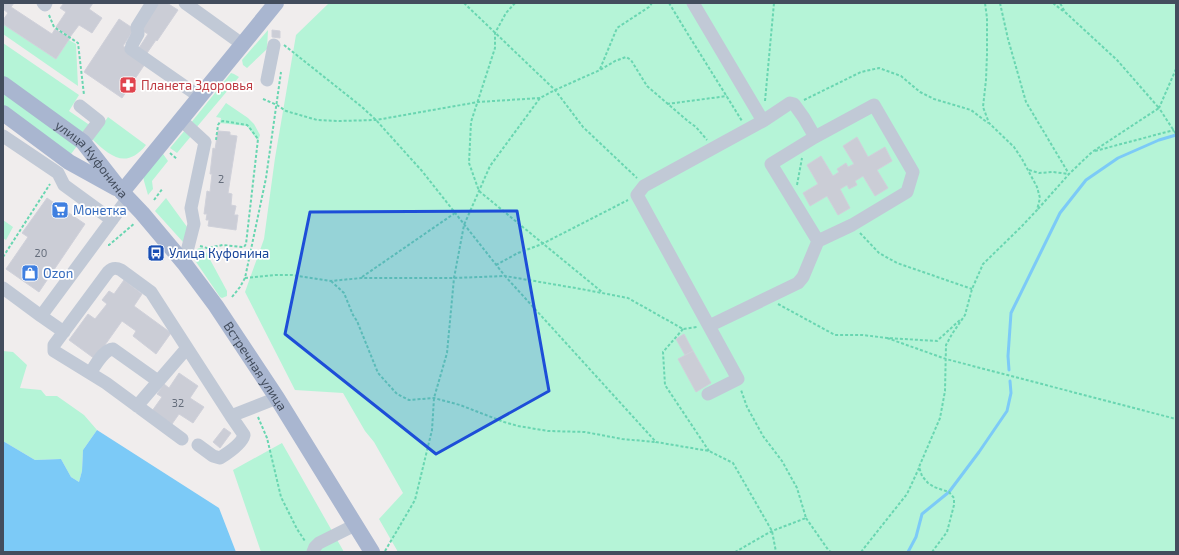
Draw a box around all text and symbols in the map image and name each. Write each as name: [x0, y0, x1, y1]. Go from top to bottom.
pharmacy icon: Планета Здоровья: [118, 75, 138, 95]
place label: Планета Здоровья: [141, 77, 253, 93]
street label: улица Куфонина: [52, 117, 131, 201]
house number: 2: [218, 172, 224, 185]
supermarket icon: Монетка: [50, 200, 70, 220]
place label: Монетка: [73, 202, 127, 218]
bus stop icon: Улица Куфонина: [146, 243, 166, 263]
place label: Улица Куфонина: [169, 245, 269, 261]
house number: 20: [35, 246, 47, 259]
shop icon: Ozon: [20, 263, 40, 283]
place label: Ozon: [43, 265, 73, 281]
street label: Встречная улица: [220, 318, 291, 413]
house number: 32: [172, 396, 184, 409]

